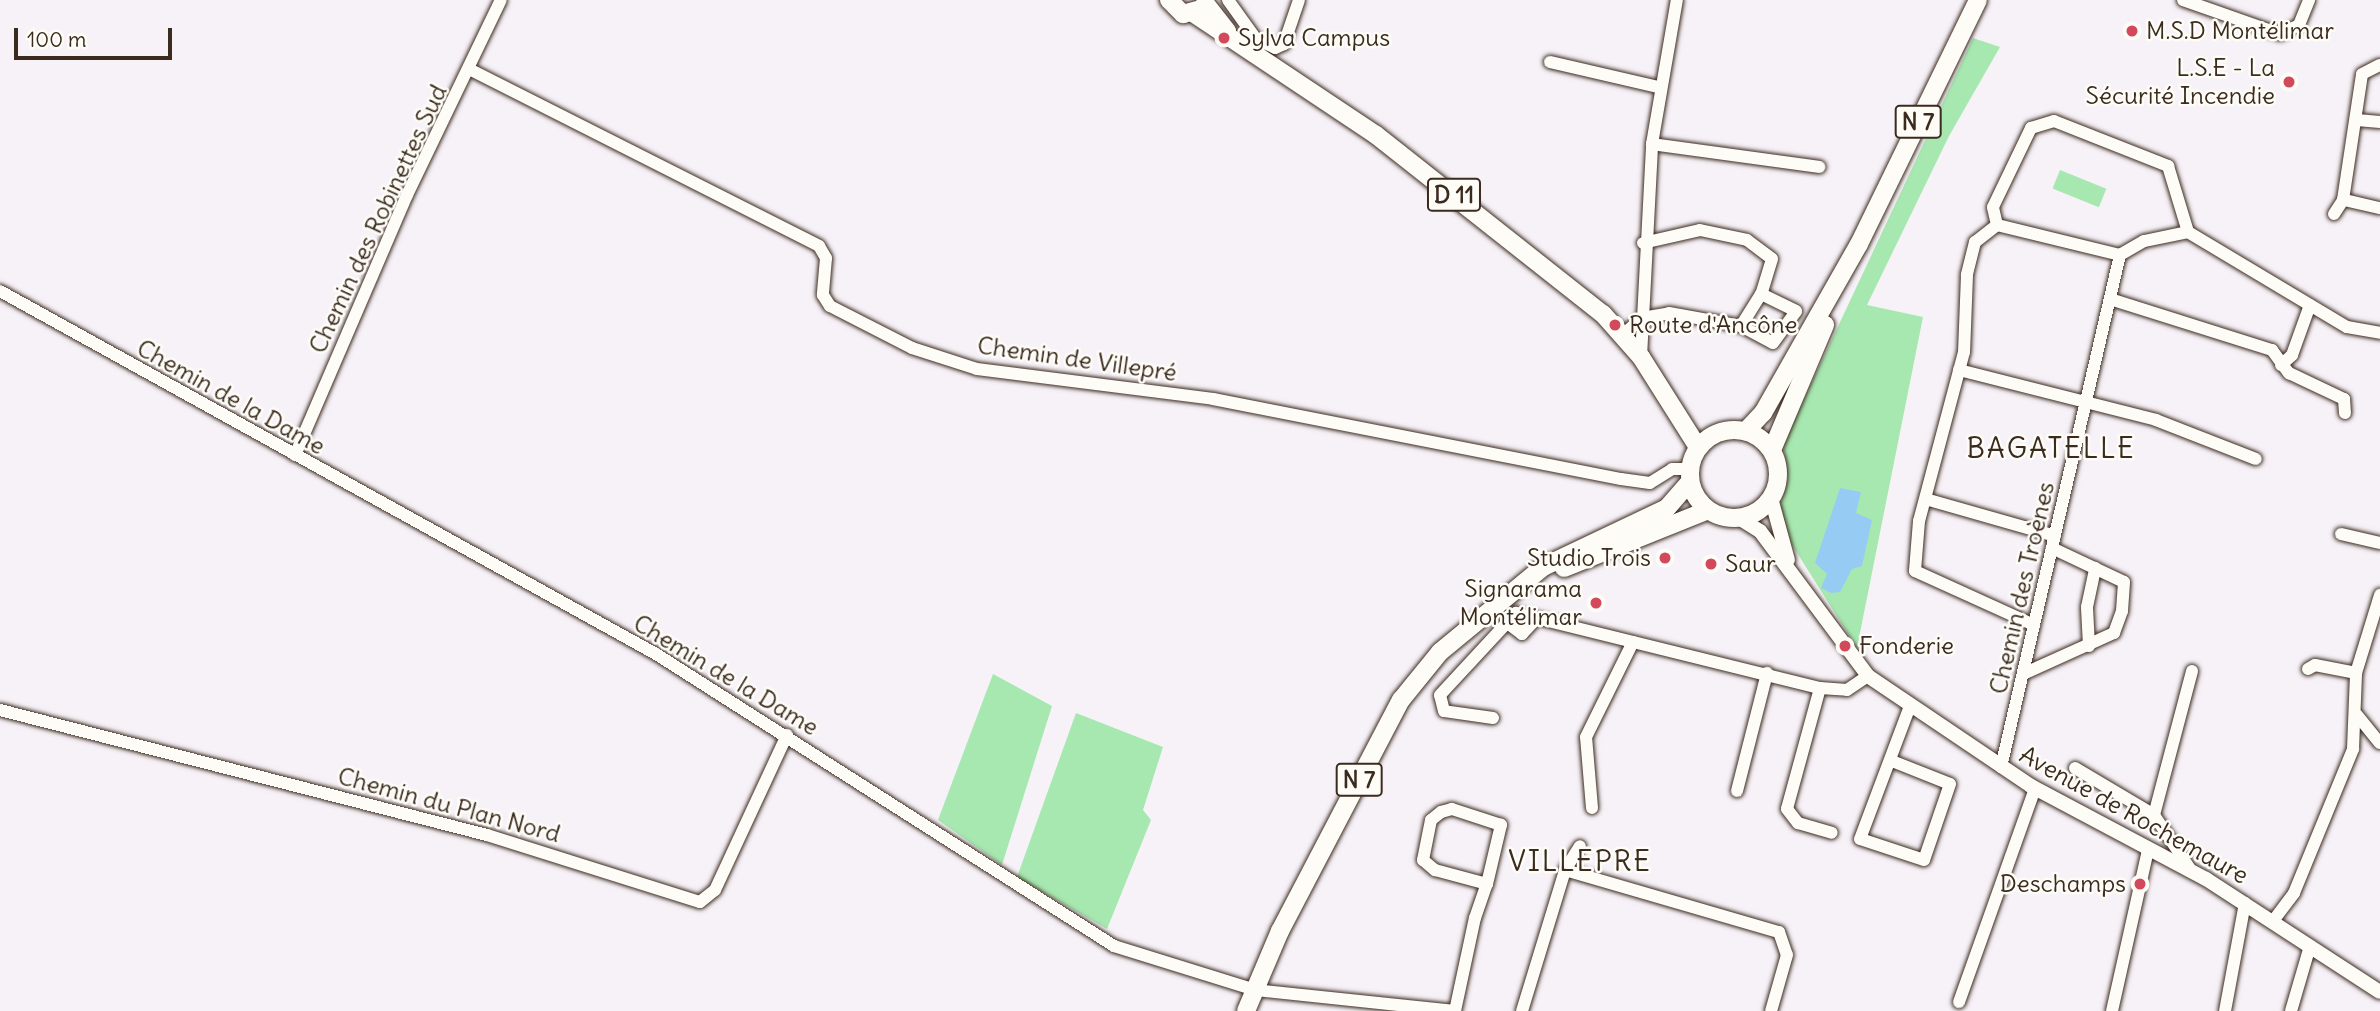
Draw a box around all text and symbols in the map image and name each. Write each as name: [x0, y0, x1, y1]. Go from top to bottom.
scale bar: [18, 14, 175, 58]
place label: M.S.D Montélimar: [2146, 17, 2334, 45]
marker: M.S.D Montélimar: [2124, 23, 2140, 39]
place label: Sylva Campus: [1238, 24, 1390, 52]
text: 100 m: [27, 26, 86, 53]
marker: Sylva Campus: [1216, 30, 1232, 46]
place label: L.S.E - La Sécurité Incendie: [2086, 54, 2275, 110]
marker: L.S.E - La Sécurité Incendie: [2281, 74, 2297, 90]
street label: Chemin des Robinettes Sud: [303, 80, 453, 358]
road number: N 7: [1894, 102, 1942, 141]
road number: D 11: [1426, 176, 1482, 214]
place label: Route d'Ancône: [1629, 311, 1797, 339]
marker: Route d'Ancône: [1607, 317, 1623, 333]
street label: Chemin de Villepré: [975, 331, 1179, 387]
street label: Chemin de la Dame: [132, 333, 330, 461]
district label: BAGATELLE: [1968, 431, 2134, 465]
street label: Chemin des Troènes: [1984, 479, 2060, 697]
place label: Studio Trois: [1527, 544, 1651, 572]
marker: Studio Trois: [1657, 550, 1673, 566]
place label: Saur: [1725, 550, 1776, 578]
marker: Saur: [1703, 556, 1719, 572]
place label: Signarama Montélimar: [1460, 575, 1582, 631]
marker: Signarama Montélimar: [1588, 595, 1604, 611]
street label: Chemin de la Dame: [628, 608, 824, 742]
place label: Fonderie: [1859, 632, 1954, 660]
marker: Fonderie: [1837, 638, 1853, 654]
street label: Avenue de Rochemaure: [2015, 740, 2253, 890]
road number: N 7: [1334, 760, 1384, 800]
street label: Chemin du Plan Nord: [335, 761, 563, 849]
district label: VILLEPRE: [1509, 844, 1651, 878]
place label: Deschamps: [2000, 870, 2126, 898]
marker: Deschamps: [2132, 876, 2148, 892]

